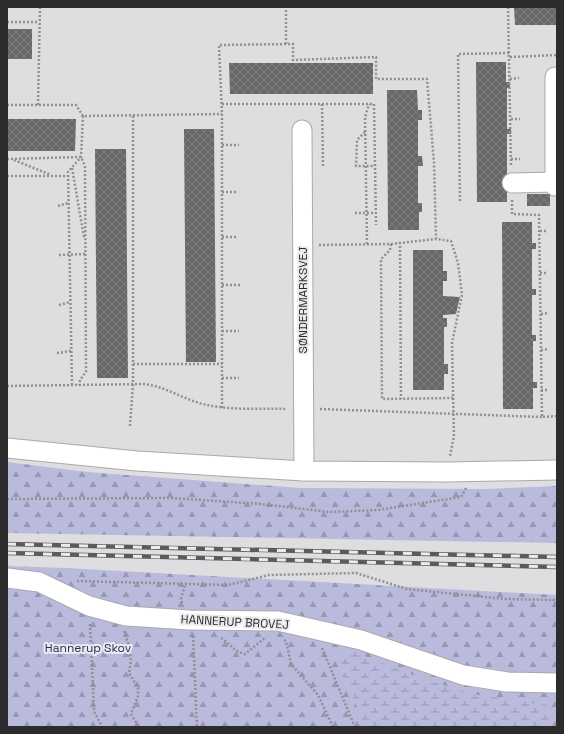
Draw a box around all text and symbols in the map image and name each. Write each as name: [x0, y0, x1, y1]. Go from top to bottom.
street label: SØNDERMARKSVEJ: [295, 247, 311, 353]
street label: HANNERUP BROVEJ: [180, 611, 290, 633]
park label: Hannerup Skov: [45, 640, 132, 656]

